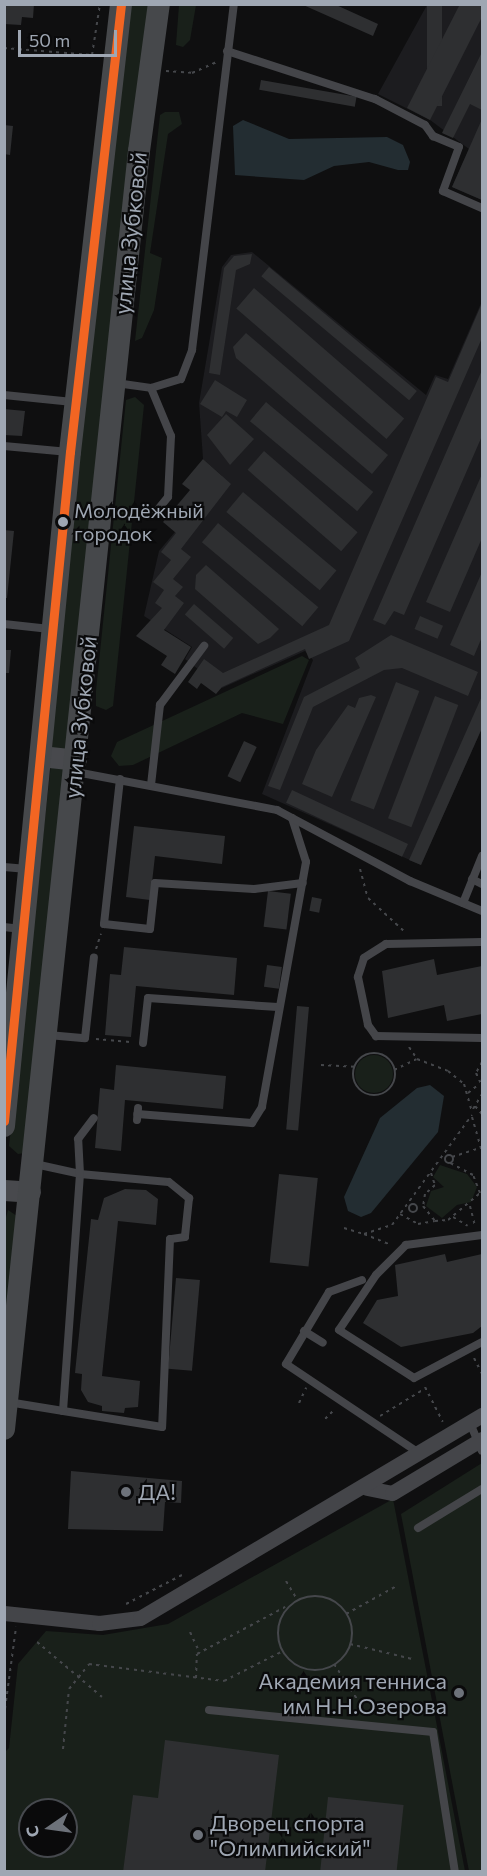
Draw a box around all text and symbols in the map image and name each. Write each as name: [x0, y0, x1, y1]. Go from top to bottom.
scale bar: [21, 18, 120, 56]
text: 50 m: [29, 29, 70, 51]
street label: улица Зубковой: [108, 150, 152, 316]
place label: Молодёжный городок: [74, 498, 204, 545]
marker: Молодёжный городок: [57, 516, 69, 528]
street label: улица Зубковой: [58, 634, 102, 800]
place label: ДА!: [138, 1479, 176, 1505]
marker: ДА!: [119, 1485, 133, 1499]
place label: Академия тенниса им Н.Н.Озерова: [258, 1667, 447, 1718]
marker: Академия тенниса им Н.Н.Озерова: [452, 1686, 466, 1700]
north arrow: [18, 1798, 78, 1858]
place label: Дворец спорта "Олимпийский": [210, 1809, 371, 1861]
text: С: [21, 1824, 42, 1839]
marker: Дворец спорта "Олимпийский": [191, 1828, 205, 1842]

